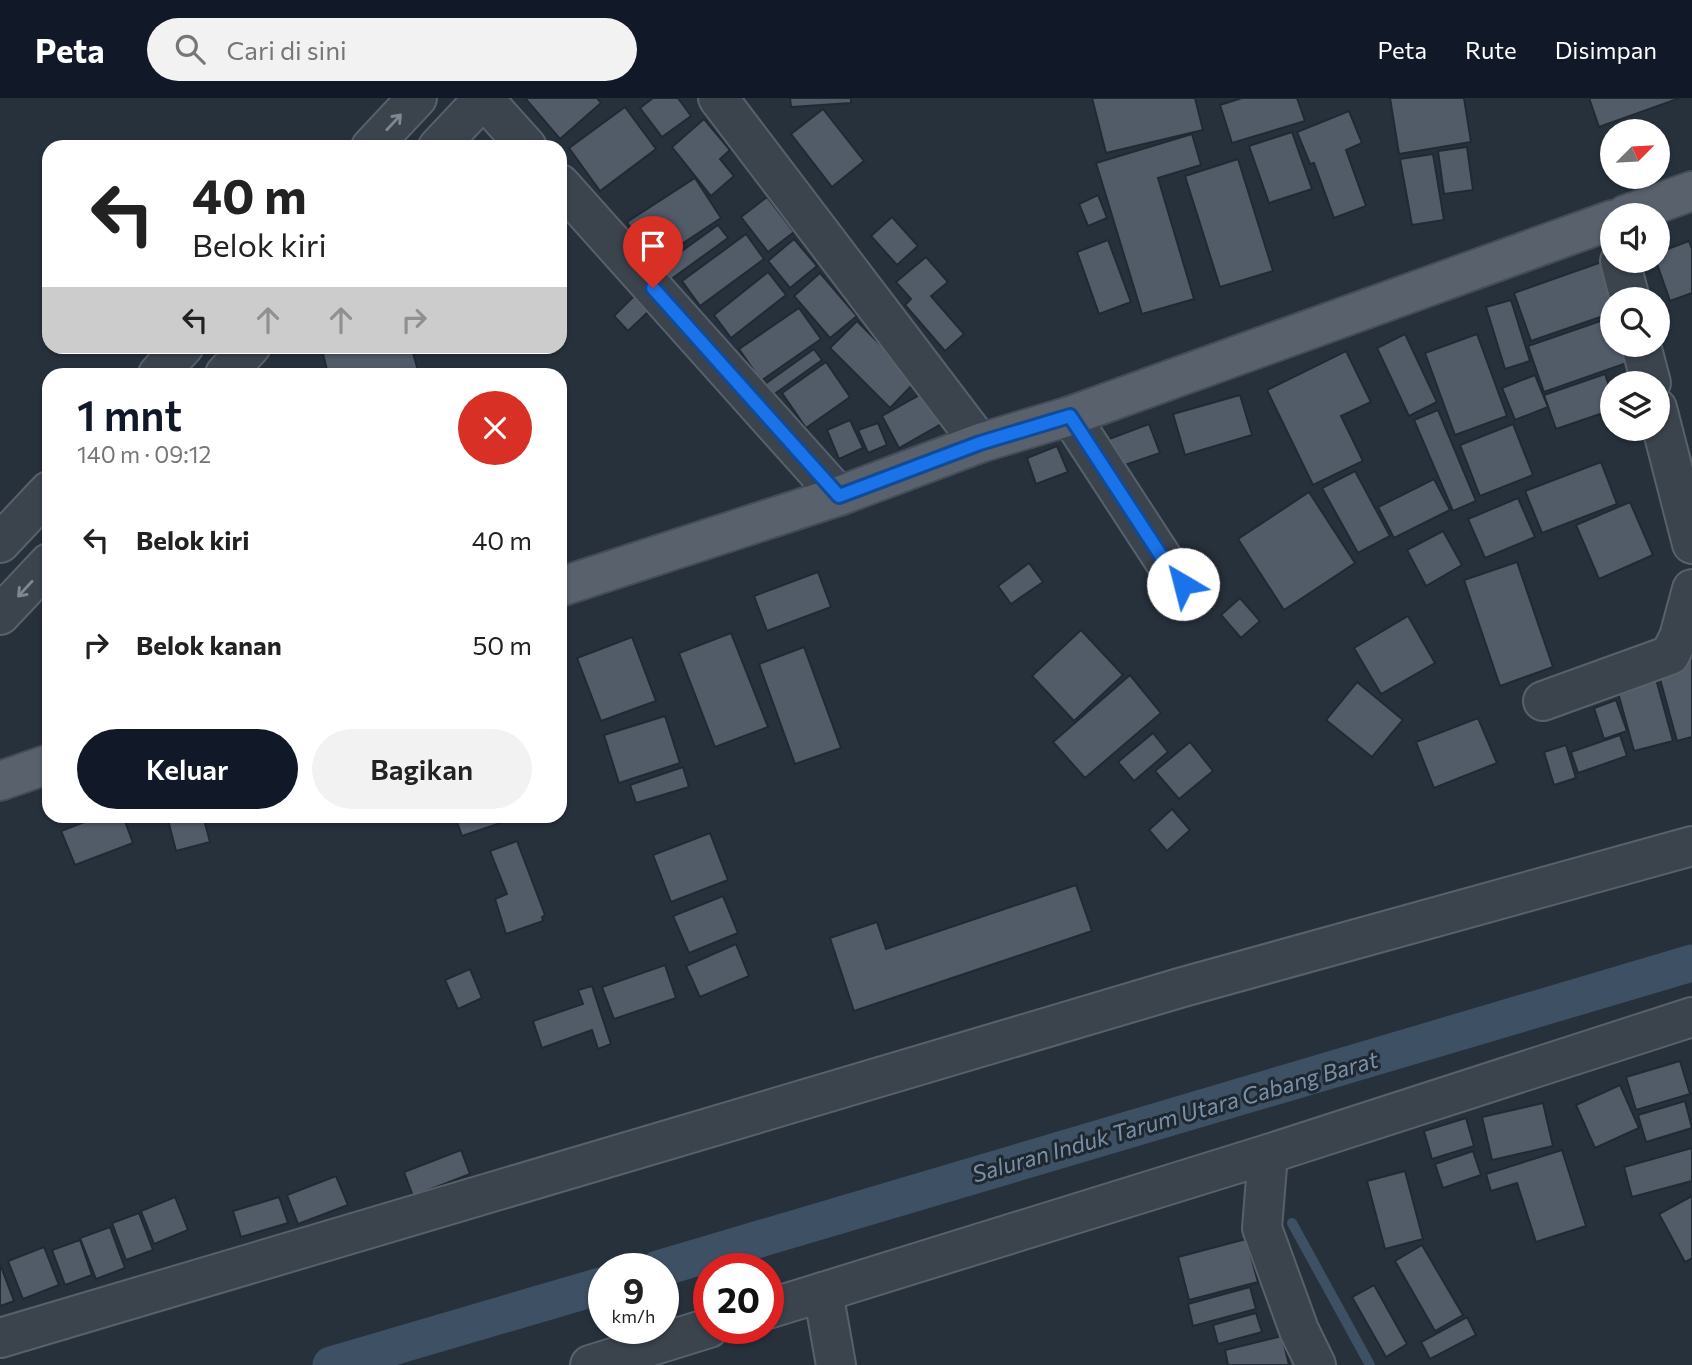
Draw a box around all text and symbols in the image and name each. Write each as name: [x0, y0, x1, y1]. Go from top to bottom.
search box: [147, 18, 637, 81]
text: Peta: [35, 29, 105, 70]
icon: search: [171, 30, 209, 68]
text: Cari di sini: [227, 34, 347, 65]
text: Peta: [1377, 35, 1427, 64]
text: Rute: [1465, 35, 1517, 64]
text: Disimpan: [1555, 35, 1657, 64]
one-way arrow: [385, 114, 402, 131]
north arrow: [1600, 119, 1670, 189]
map controls: [1600, 119, 1670, 441]
text: 40 m: [192, 164, 307, 224]
icon: left: [77, 168, 168, 259]
button: sound: [1600, 203, 1670, 273]
pin: [623, 216, 683, 288]
text: Belok kiri: [192, 224, 327, 264]
icon: arrive: [634, 227, 672, 265]
button: search: [1600, 287, 1670, 357]
icon: left: [176, 301, 214, 339]
icon: ahead: [249, 301, 287, 339]
icon: ahead: [322, 301, 360, 339]
icon: right: [395, 301, 433, 339]
button: layers: [1600, 371, 1670, 441]
text: 1 mnt: [77, 388, 182, 440]
button: close: [458, 391, 532, 465]
text: 140 m · 09:12: [77, 440, 211, 468]
icon: left: [77, 521, 115, 559]
text: Belok kiri: [136, 524, 250, 555]
text: 40 m: [472, 524, 532, 555]
position arrow: [1146, 547, 1220, 621]
one-way arrow: [16, 580, 33, 597]
icon: right: [77, 626, 115, 664]
text: Belok kanan: [136, 629, 282, 660]
text: 50 m: [472, 629, 532, 660]
button: Keluar: [77, 729, 298, 809]
button: Bagikan: [312, 729, 532, 809]
water label: Saluran Induk Tarum Utara Cabang Barat: [969, 1044, 1382, 1187]
speed limit sign: 20: [693, 1253, 784, 1344]
text: 9: [623, 1268, 644, 1311]
text: km/h: [612, 1305, 655, 1327]

